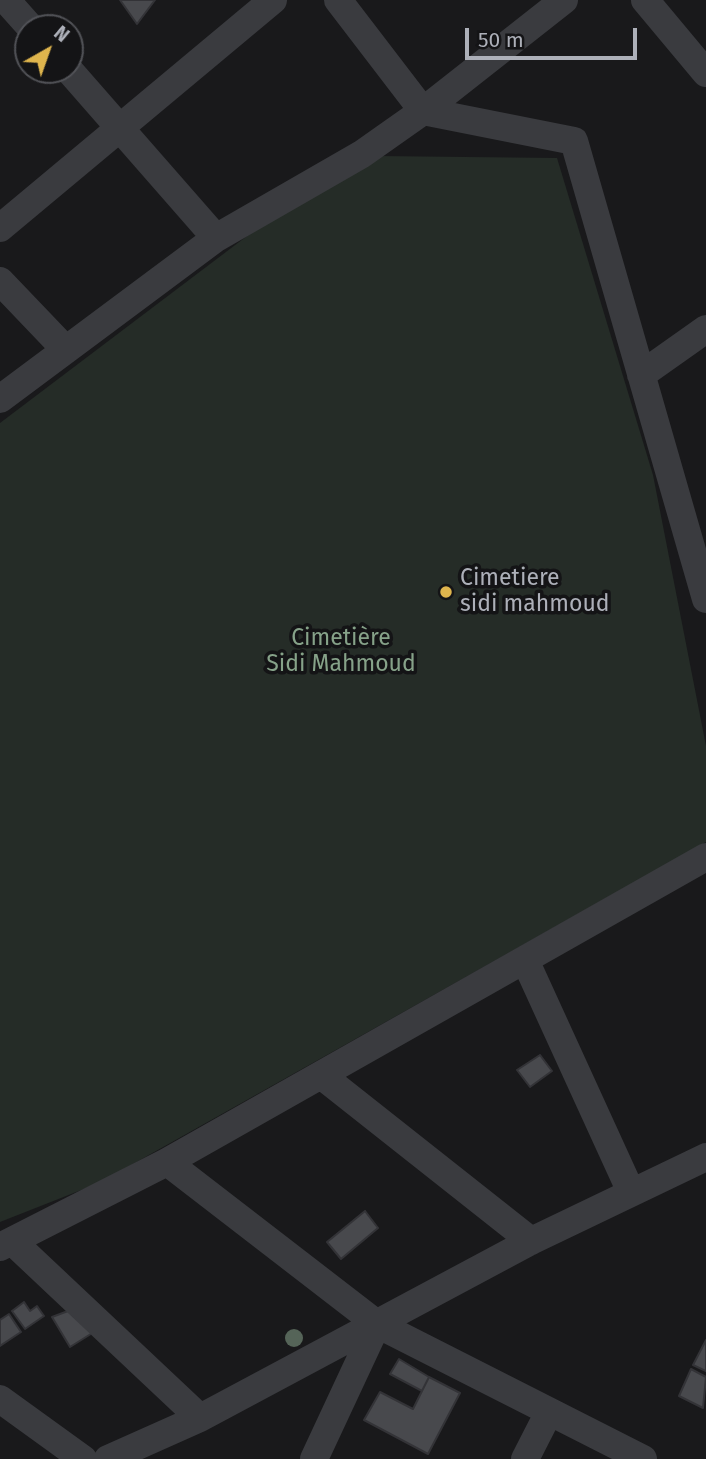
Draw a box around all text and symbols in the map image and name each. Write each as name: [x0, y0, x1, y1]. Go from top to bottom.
north arrow: [14, 14, 84, 84]
scale bar: [468, 14, 640, 58]
text: N: [49, 21, 74, 47]
text: 50 m: [478, 27, 524, 53]
place label: Cimetiere sidi mahmoud: [460, 565, 610, 619]
marker: Cimetiere sidi mahmoud: [438, 584, 454, 600]
park label: Cimetière Sidi Mahmoud: [266, 625, 416, 679]

